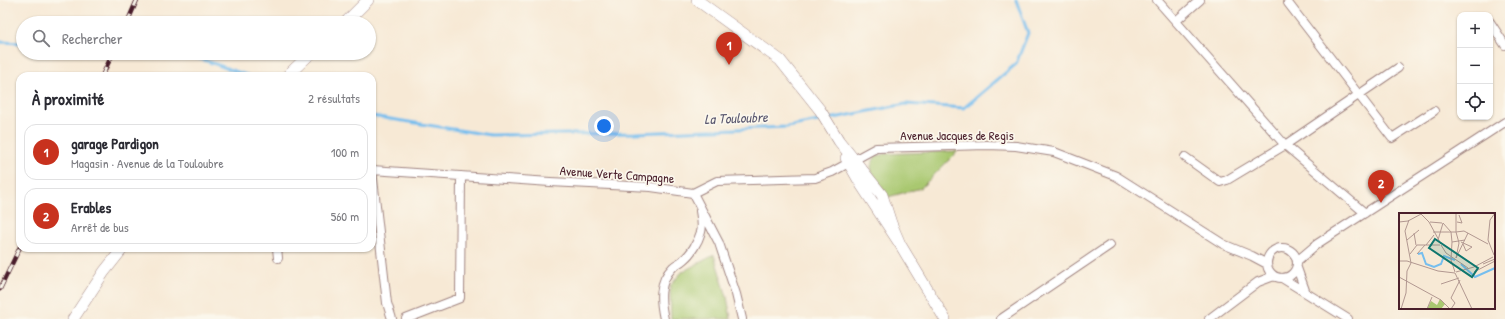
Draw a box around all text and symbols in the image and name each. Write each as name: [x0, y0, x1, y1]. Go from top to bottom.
map controls: [1457, 12, 1493, 120]
button: +: [1457, 12, 1493, 48]
search box: [16, 16, 376, 60]
icon: search: [30, 27, 52, 49]
text: Rechercher: [62, 28, 123, 49]
pin: 1: [716, 32, 742, 65]
button: −: [1457, 48, 1493, 84]
button: locate: [1457, 84, 1493, 120]
text: À proximité: [32, 87, 104, 110]
text: 2 résultats: [308, 89, 360, 107]
water label: La Touloubre: [704, 107, 769, 128]
your location: [594, 116, 614, 136]
street label: Avenue Jacques de Regis: [900, 126, 1014, 144]
text: garage Pardigon: [71, 133, 159, 154]
text: 1: [44, 143, 48, 161]
text: 100 m: [331, 143, 359, 161]
text: Magasin · Avenue de la Touloubre: [71, 154, 224, 172]
street label: Avenue Verte Campagne: [559, 161, 675, 187]
pin: 2: [1368, 170, 1394, 203]
text: Erables: [71, 197, 111, 218]
text: 2: [43, 207, 49, 225]
text: 560 m: [331, 207, 359, 225]
inset map: [1399, 213, 1495, 309]
text: Arrêt de bus: [71, 218, 129, 236]

